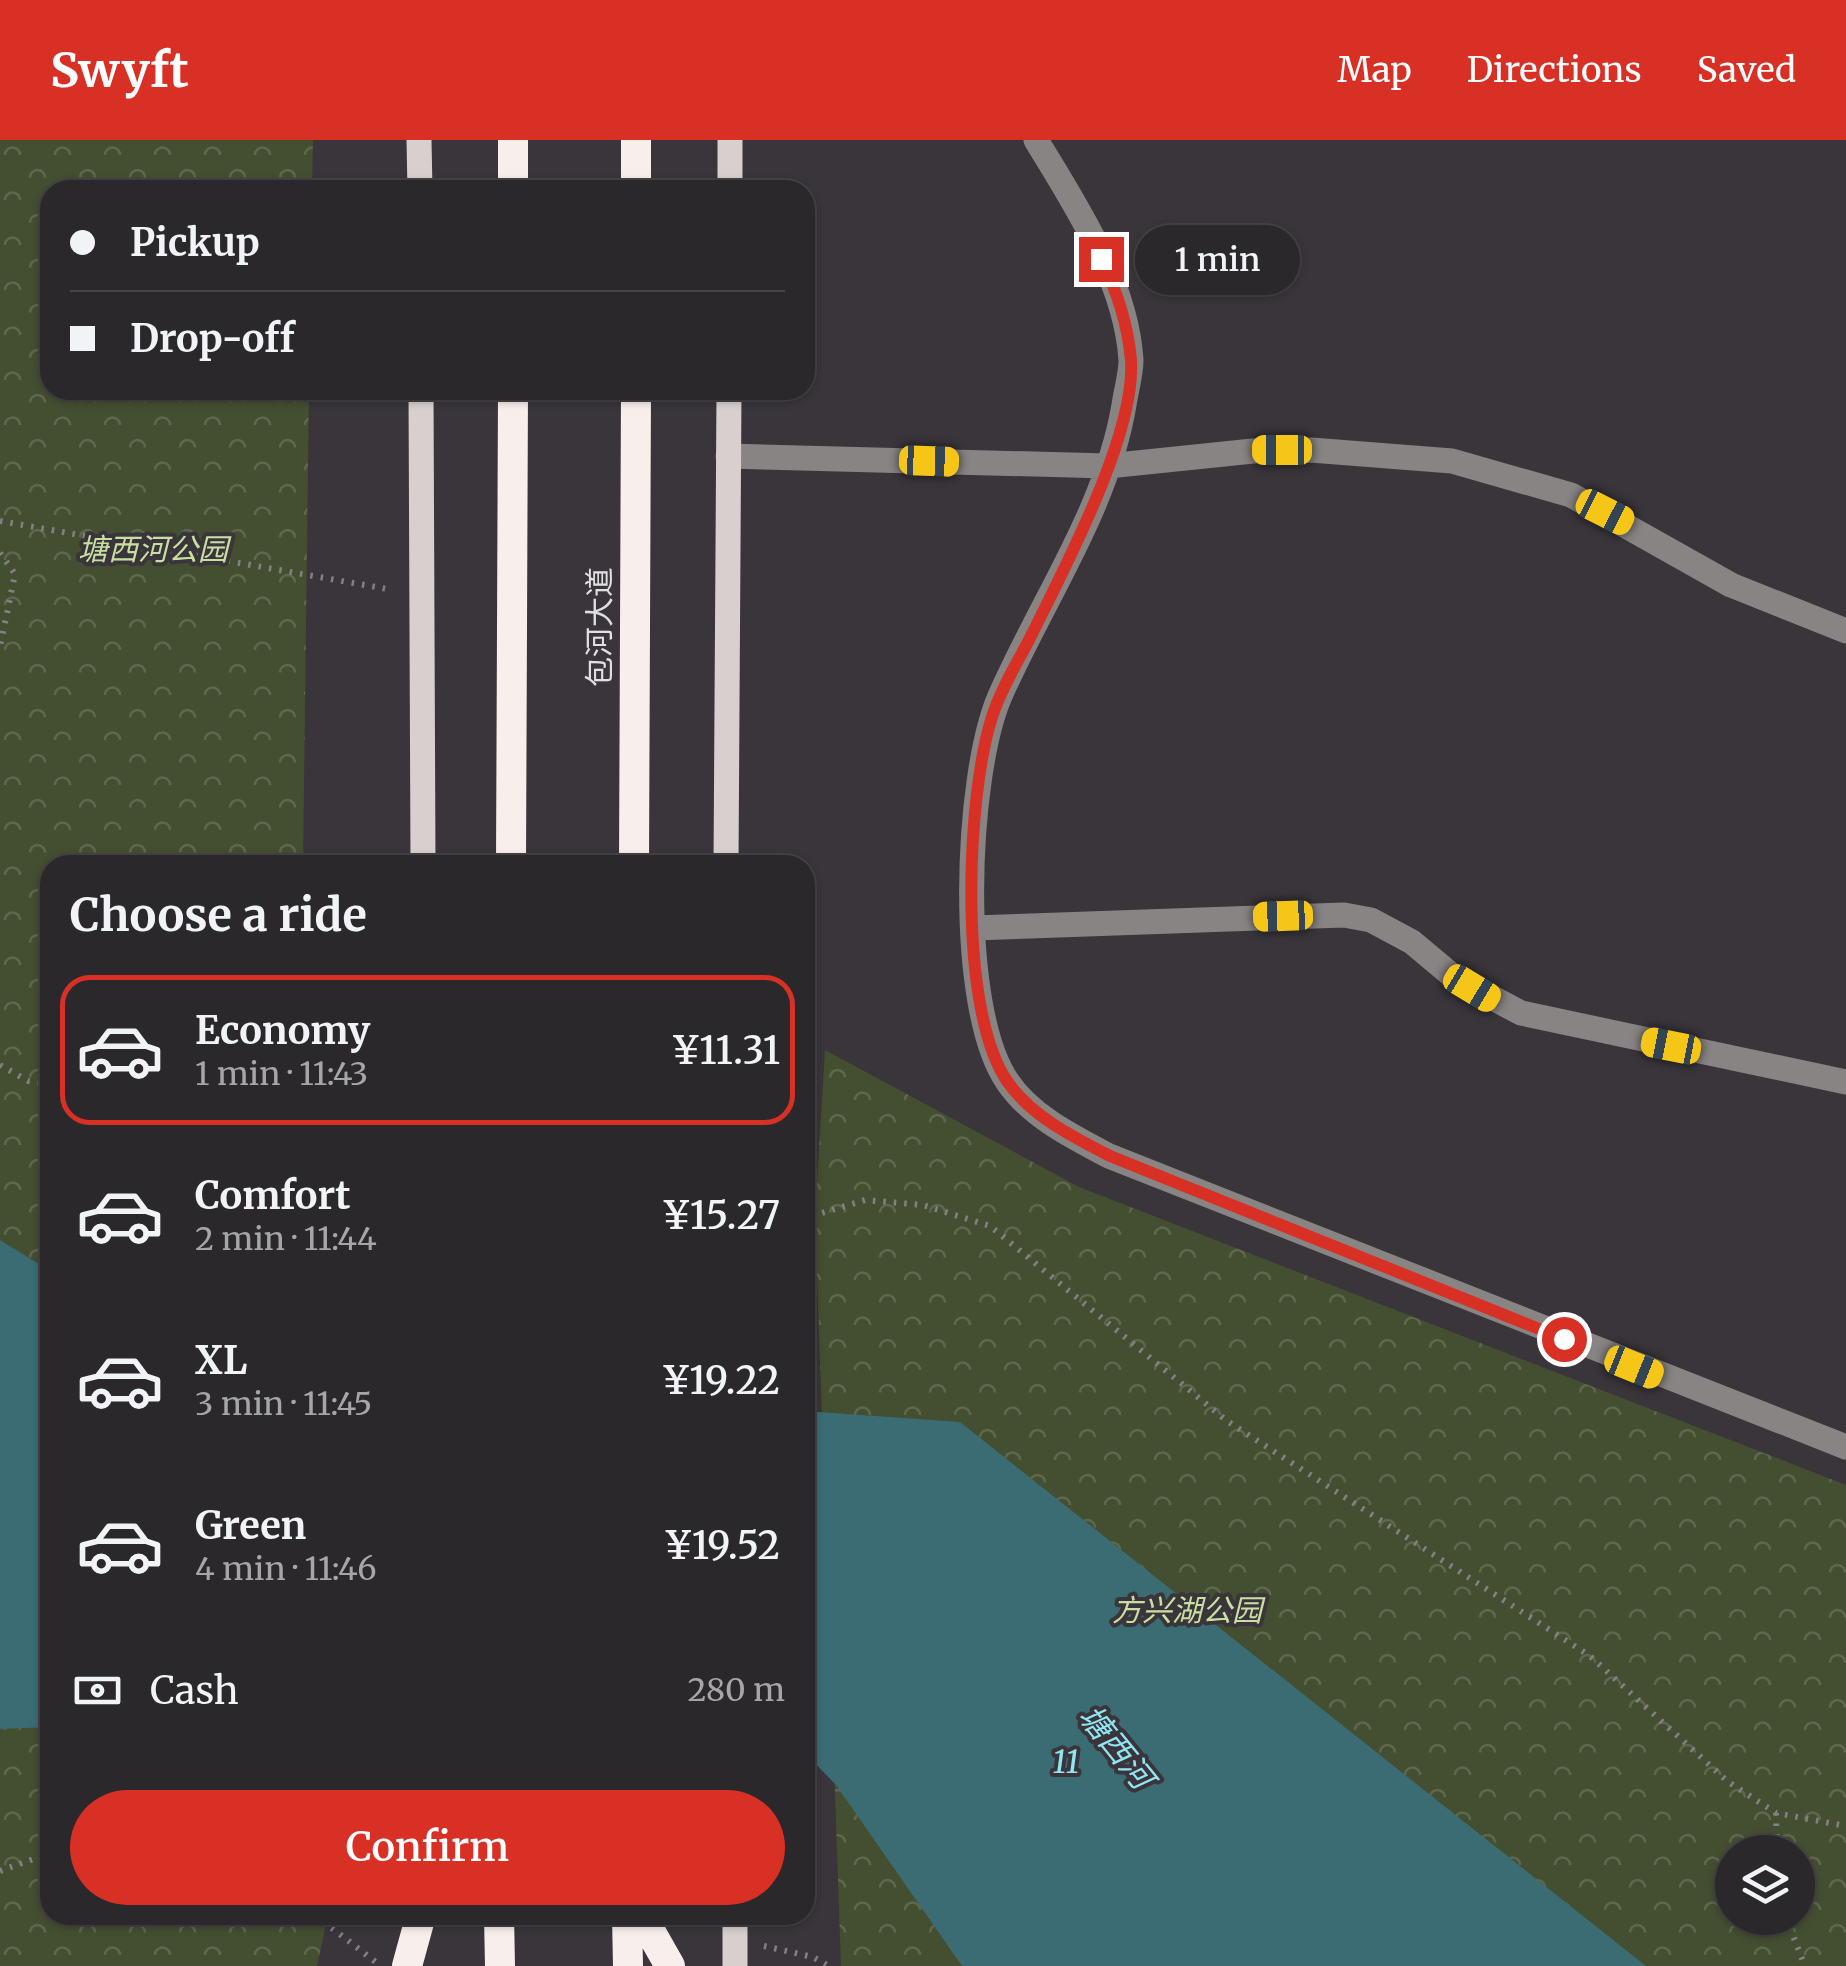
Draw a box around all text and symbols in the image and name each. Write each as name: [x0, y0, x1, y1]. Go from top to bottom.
text: Swyft: [50, 40, 189, 100]
text: Map: [1337, 48, 1412, 92]
text: Directions: [1467, 48, 1642, 92]
text: Saved: [1697, 48, 1796, 92]
text: Pickup: [130, 219, 260, 266]
callout: 1 min: [1136, 224, 1301, 294]
route end: [1079, 237, 1124, 282]
text: 1 min: [1174, 240, 1261, 280]
text: Drop-off: [130, 315, 295, 362]
car: [1252, 435, 1312, 465]
car: [898, 445, 960, 477]
car: [1571, 485, 1639, 539]
park label: 塘西河公园: [78, 530, 232, 568]
street label: 包河大道: [580, 567, 618, 687]
text: Choose a ride: [70, 887, 367, 943]
car: [1252, 900, 1314, 932]
car: [1439, 960, 1505, 1016]
icon: car: [75, 1005, 165, 1095]
text: Economy: [195, 1007, 370, 1054]
car: [1639, 1026, 1703, 1066]
text: ¥11.31: [671, 1027, 780, 1074]
text: 1 min · 11:43: [195, 1054, 368, 1094]
icon: car: [75, 1170, 165, 1260]
text: Comfort: [195, 1172, 351, 1219]
text: ¥15.27: [662, 1192, 780, 1239]
text: 2 min · 11:44: [195, 1219, 377, 1259]
route start: [1542, 1317, 1587, 1362]
icon: car: [75, 1335, 165, 1425]
text: XL: [195, 1337, 247, 1384]
car: [1601, 1342, 1667, 1392]
text: ¥19.22: [661, 1357, 780, 1404]
text: 3 min · 11:45: [195, 1384, 372, 1424]
icon: car: [75, 1500, 165, 1590]
text: Green: [195, 1502, 306, 1549]
text: ¥19.52: [664, 1522, 780, 1569]
text: 4 min · 11:46: [195, 1549, 377, 1589]
park label: 方兴湖公园: [1112, 1591, 1266, 1629]
icon: cash: [70, 1663, 125, 1718]
text: Cash: [150, 1667, 239, 1714]
text: 280 m: [687, 1670, 785, 1710]
water label: 塘西河: [1070, 1697, 1166, 1802]
water label: 11: [1053, 1742, 1079, 1782]
button: Confirm: [70, 1790, 785, 1905]
map controls: [1715, 1835, 1815, 1935]
button: layers: [1715, 1835, 1815, 1935]

